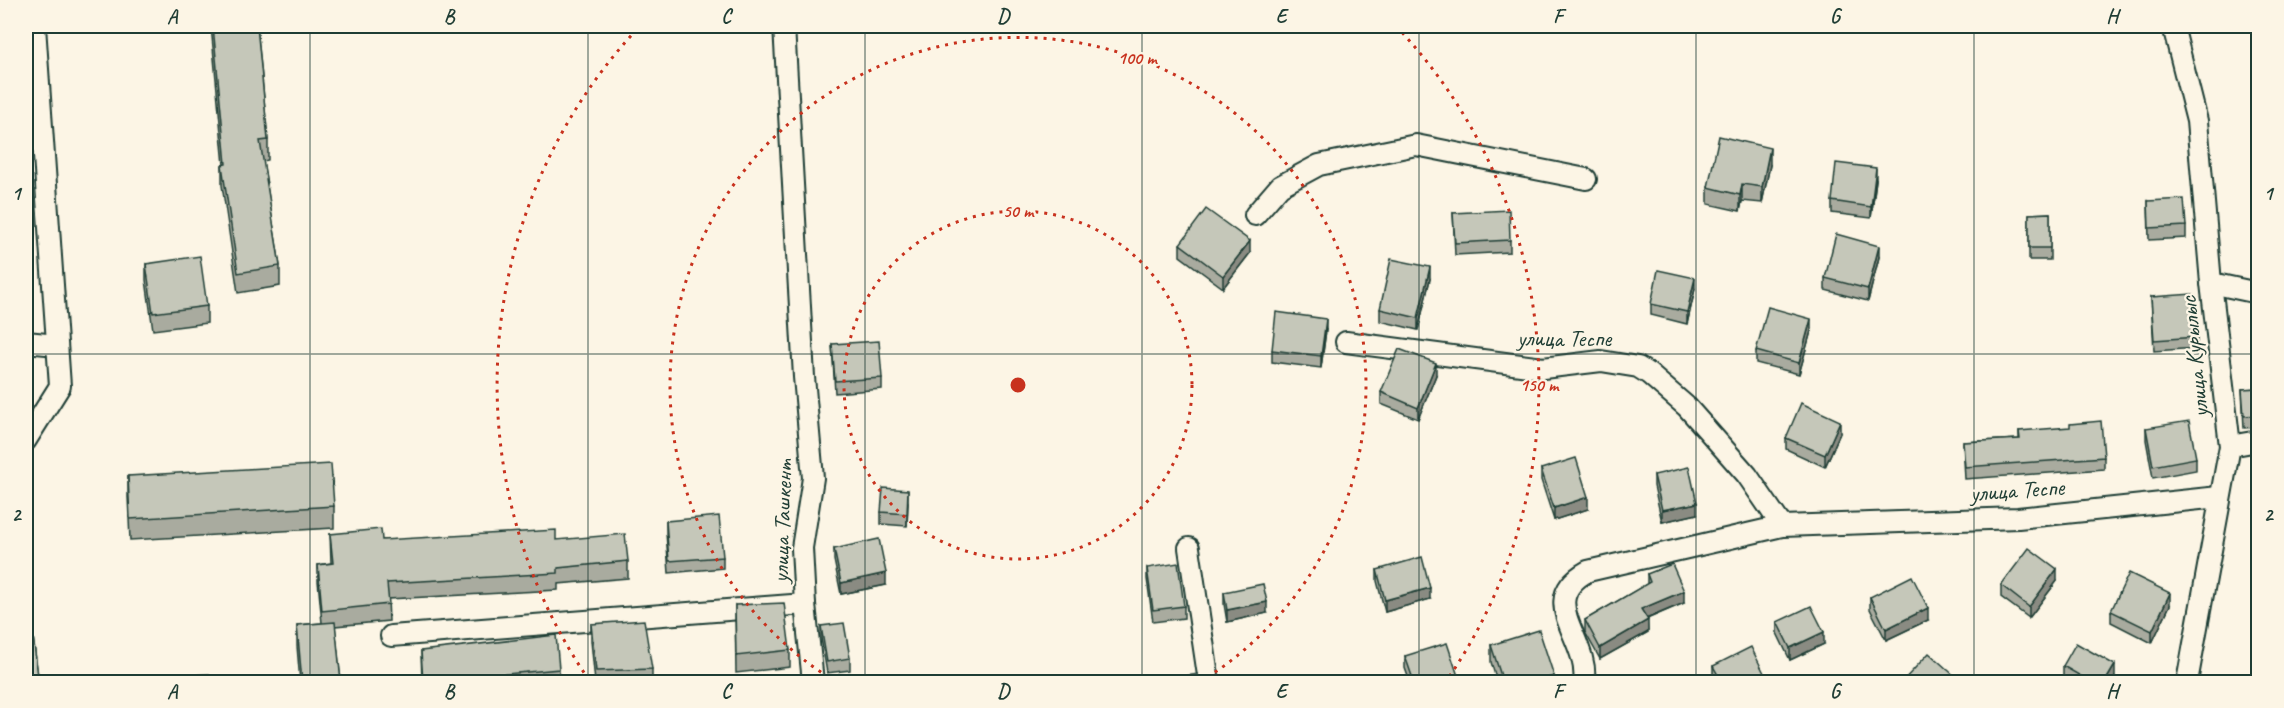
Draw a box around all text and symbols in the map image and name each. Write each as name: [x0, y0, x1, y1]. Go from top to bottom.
text: A: [167, 4, 179, 29]
text: B: [444, 4, 456, 29]
text: C: [721, 4, 733, 29]
text: D: [997, 4, 1011, 29]
text: E: [1276, 4, 1290, 29]
text: F: [1553, 4, 1567, 29]
text: G: [1830, 4, 1843, 29]
text: H: [2106, 4, 2121, 29]
text: 100 m: [1118, 47, 1158, 69]
text: 1: [12, 181, 23, 206]
text: 1: [2264, 181, 2275, 206]
text: 50 m: [1003, 200, 1035, 222]
street label: улица Курылыс: [2173, 293, 2216, 421]
street label: улица Теспе: [1515, 323, 1613, 353]
text: 150 m: [1520, 374, 1560, 396]
centre of rings: [1008, 375, 1028, 395]
street label: улица Ташкент: [765, 458, 799, 585]
street label: улица Теспе: [1967, 472, 2067, 508]
text: 2: [12, 502, 23, 527]
text: 2: [2264, 502, 2275, 527]
text: A: [167, 679, 179, 704]
text: B: [444, 679, 456, 704]
text: C: [721, 679, 733, 704]
text: D: [997, 679, 1011, 704]
text: E: [1276, 679, 1290, 704]
text: F: [1553, 679, 1567, 704]
text: G: [1830, 679, 1843, 704]
text: H: [2106, 679, 2121, 704]

